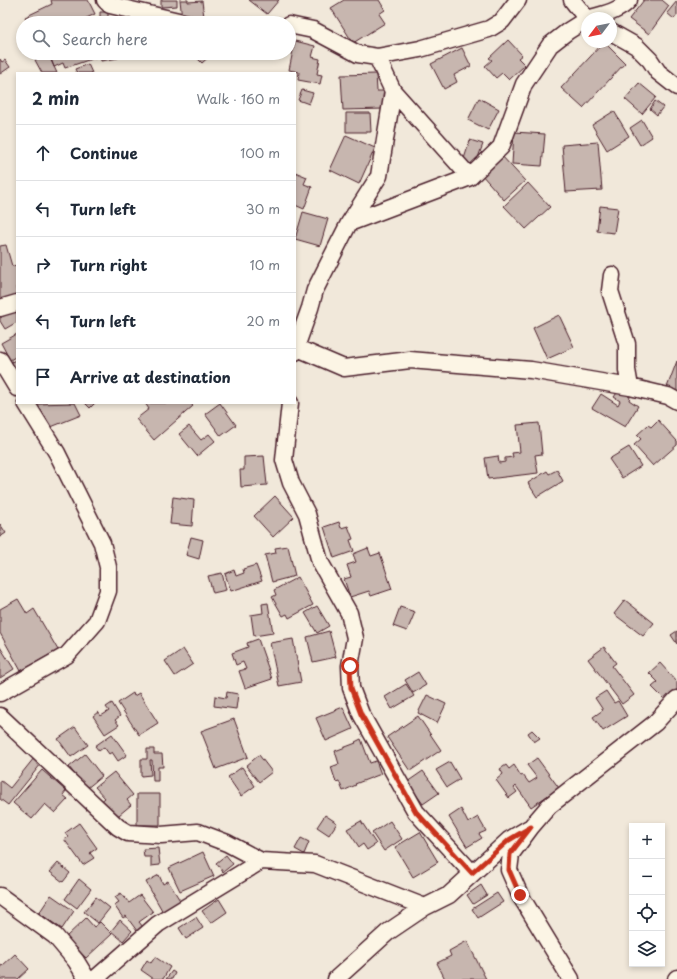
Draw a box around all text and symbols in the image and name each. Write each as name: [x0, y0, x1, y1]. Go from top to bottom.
north arrow: [581, 12, 617, 48]
search box: [16, 16, 296, 60]
icon: search: [30, 27, 52, 49]
text: Search here: [62, 27, 148, 50]
text: 2 min: [32, 85, 79, 111]
text: Walk · 160 m: [197, 89, 280, 108]
text: Continue: [70, 141, 138, 164]
icon: ahead: [32, 142, 54, 164]
text: 100 m: [240, 143, 280, 162]
text: Turn left: [70, 197, 136, 220]
icon: left: [32, 198, 54, 220]
text: 30 m: [246, 199, 280, 218]
text: Turn right: [70, 253, 147, 276]
icon: right: [32, 254, 54, 276]
text: 10 m: [250, 255, 280, 274]
text: Turn left: [70, 309, 136, 332]
icon: left: [32, 310, 54, 332]
text: 20 m: [246, 311, 280, 330]
text: Arrive at destination: [70, 365, 231, 388]
icon: arrive: [32, 366, 54, 388]
route start: [341, 657, 359, 675]
map controls: [629, 823, 665, 967]
button: +: [629, 823, 665, 859]
button: −: [629, 859, 665, 895]
route end: [511, 886, 529, 904]
button: locate: [629, 895, 665, 931]
button: layers: [629, 931, 665, 967]

